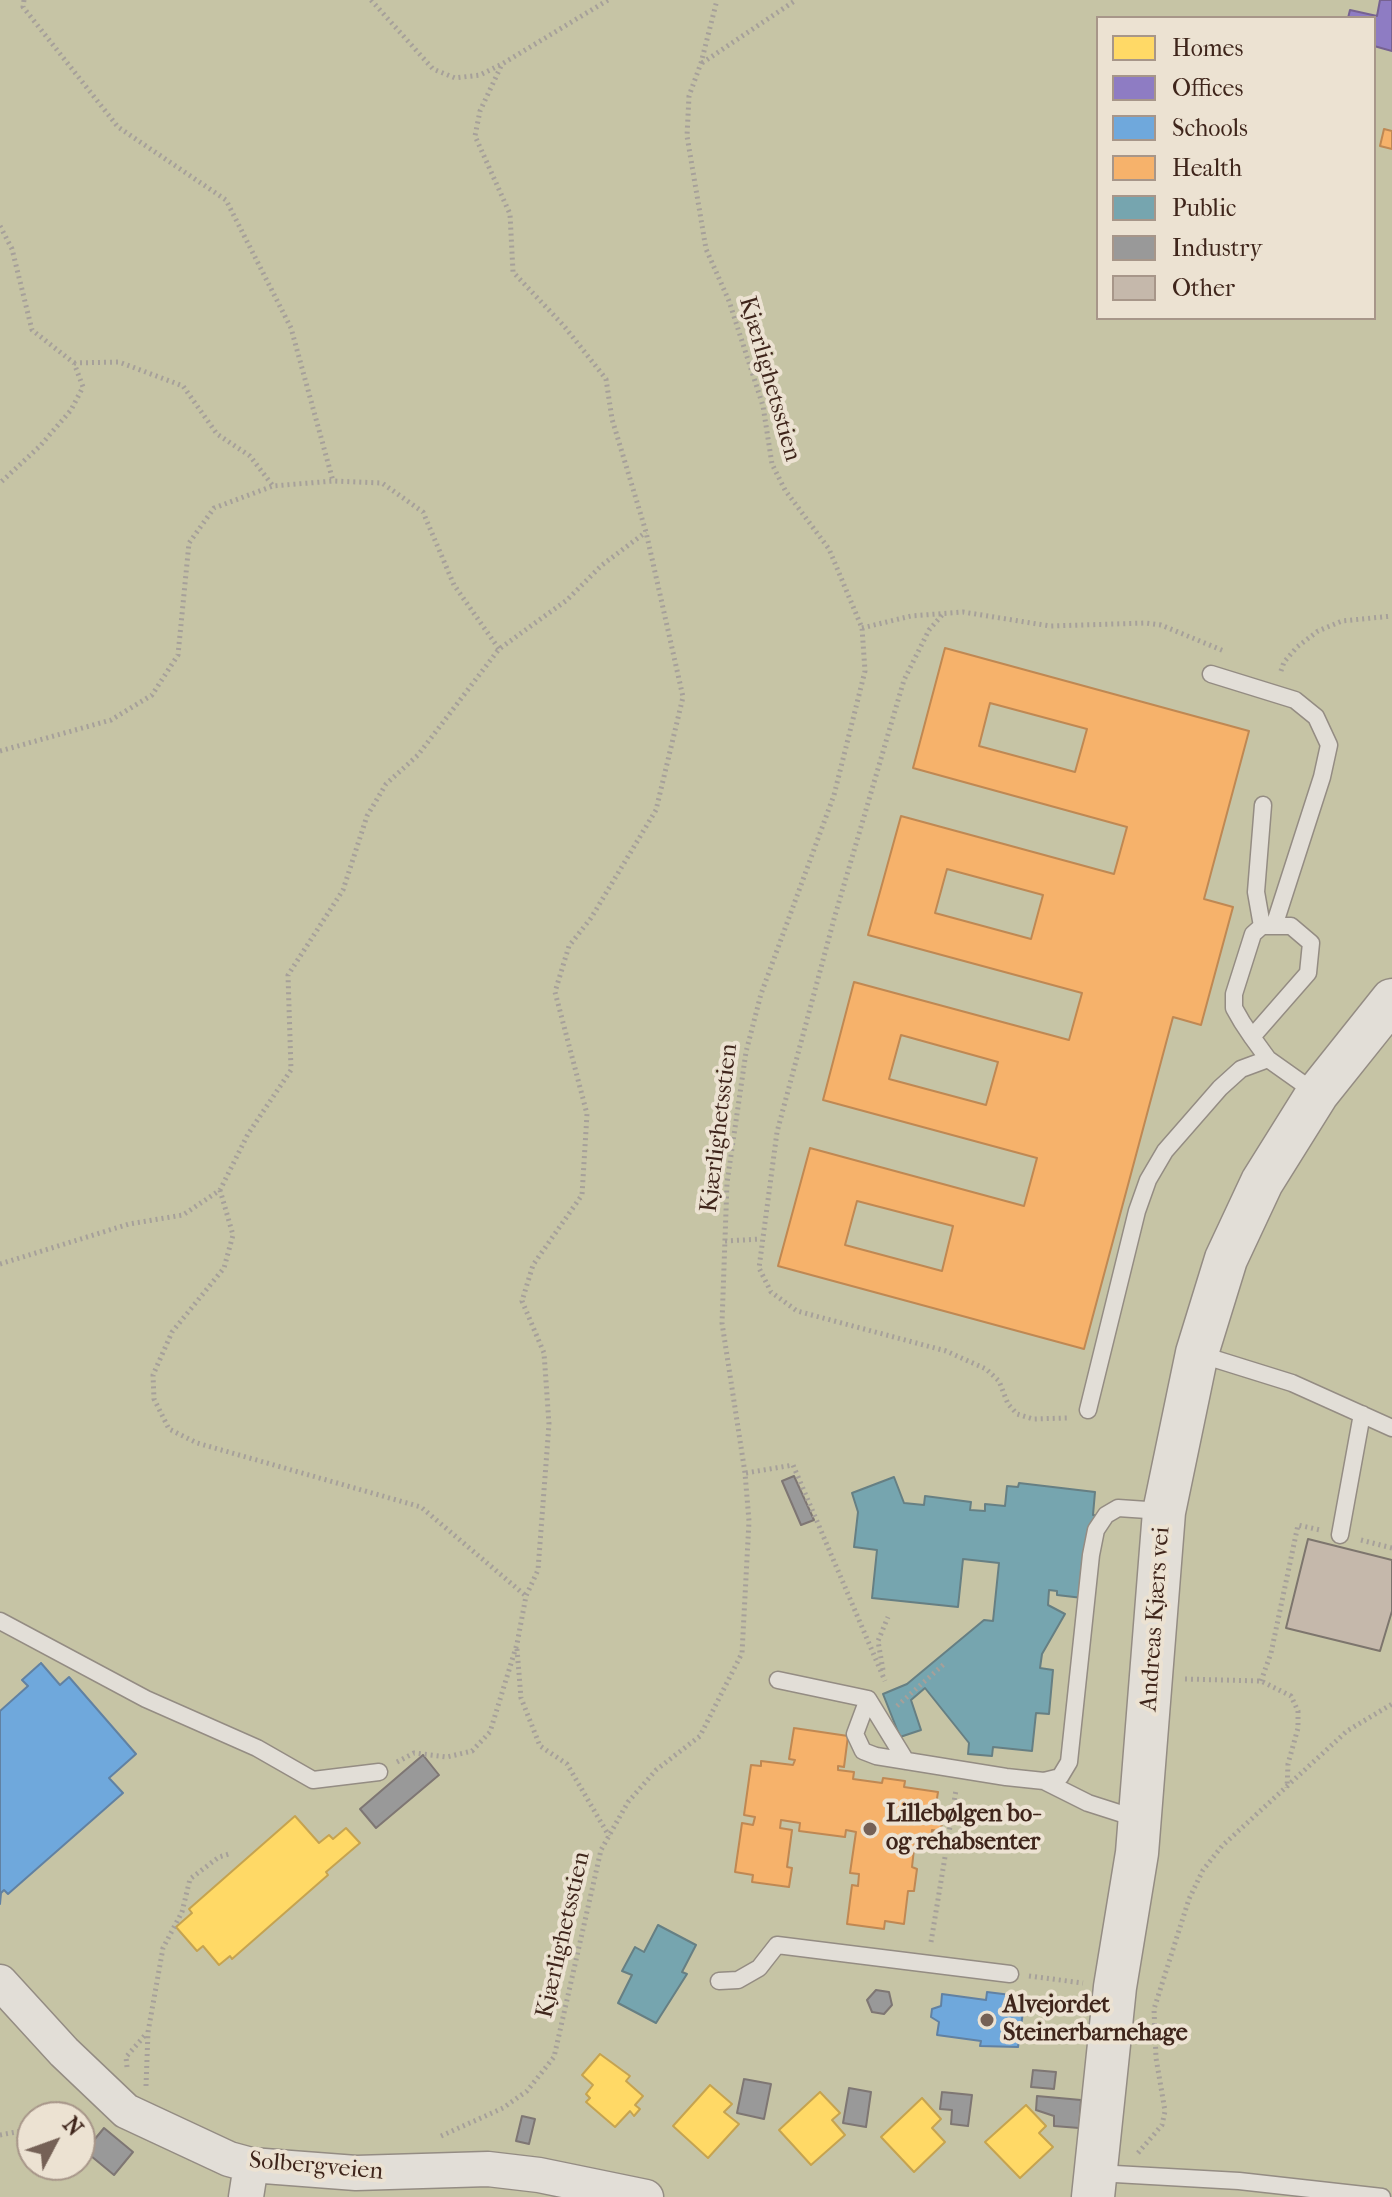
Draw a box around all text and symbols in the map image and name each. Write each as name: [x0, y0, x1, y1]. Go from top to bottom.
legend: [1096, 16, 1376, 320]
text: Homes: [1172, 34, 1243, 62]
text: Offices: [1172, 74, 1243, 102]
text: Schools: [1172, 114, 1248, 142]
text: Health: [1172, 154, 1242, 182]
text: Public: [1172, 194, 1236, 222]
text: Industry: [1172, 234, 1262, 262]
text: Other: [1172, 274, 1235, 302]
street label: Kjærlighetsstien: [732, 293, 806, 465]
street label: Kjærlighetsstien: [695, 1042, 745, 1214]
street label: Andreas Kjærs vei: [1135, 1526, 1177, 1712]
place label: Lillebølgen bo- og rehabsenter: [886, 1801, 1040, 1857]
marker: Lillebølgen bo- og rehabsenter: [861, 1820, 879, 1838]
street label: Kjærlighetsstien: [531, 1849, 597, 2021]
place label: Alvejordet Steinerbarnehage: [1003, 1992, 1188, 2048]
marker: Alvejordet Steinerbarnehage: [978, 2011, 996, 2029]
north arrow: [16, 2101, 96, 2181]
text: N: [57, 2112, 88, 2141]
street label: Solbergveien: [248, 2147, 384, 2187]

